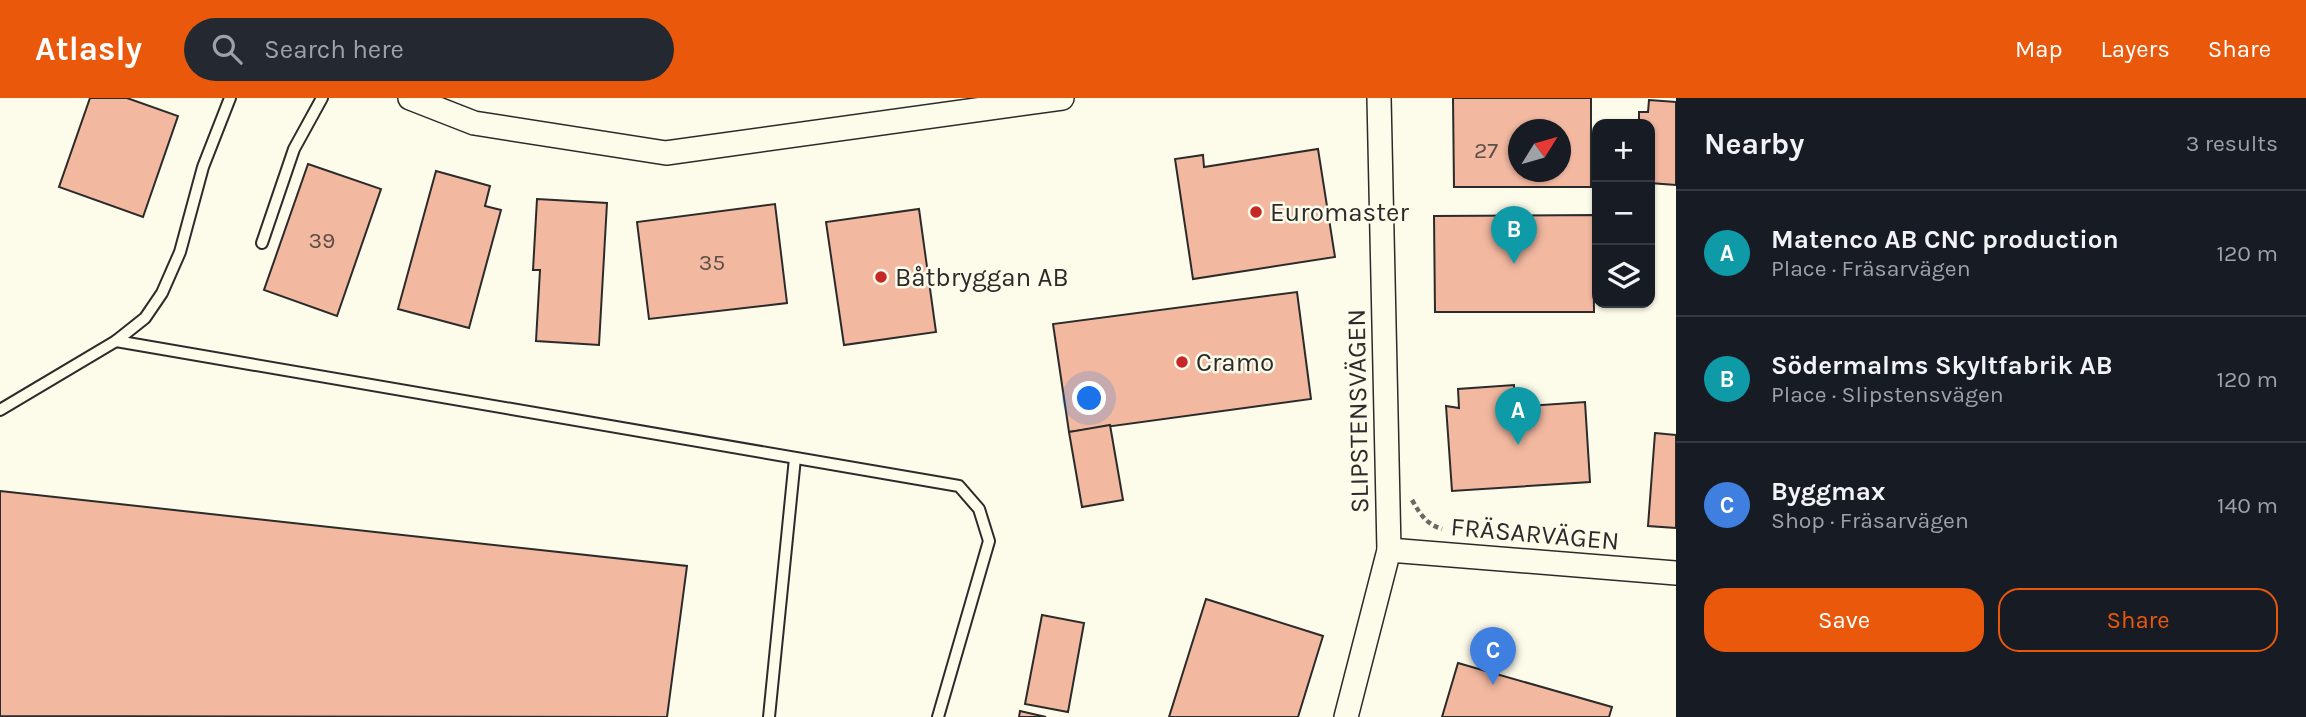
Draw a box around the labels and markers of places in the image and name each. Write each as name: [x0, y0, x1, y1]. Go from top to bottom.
place label: Euromaster: [1270, 197, 1409, 228]
marker: Euromaster: [1248, 204, 1264, 220]
pin: B: [1491, 206, 1537, 264]
place label: Båtbryggan AB: [895, 262, 1069, 293]
marker: Båtbryggan AB: [873, 269, 889, 285]
place label: Cramo: [1196, 347, 1274, 378]
marker: Cramo: [1174, 354, 1190, 370]
pin: A: [1495, 387, 1541, 445]
pin: C: [1470, 627, 1516, 685]

